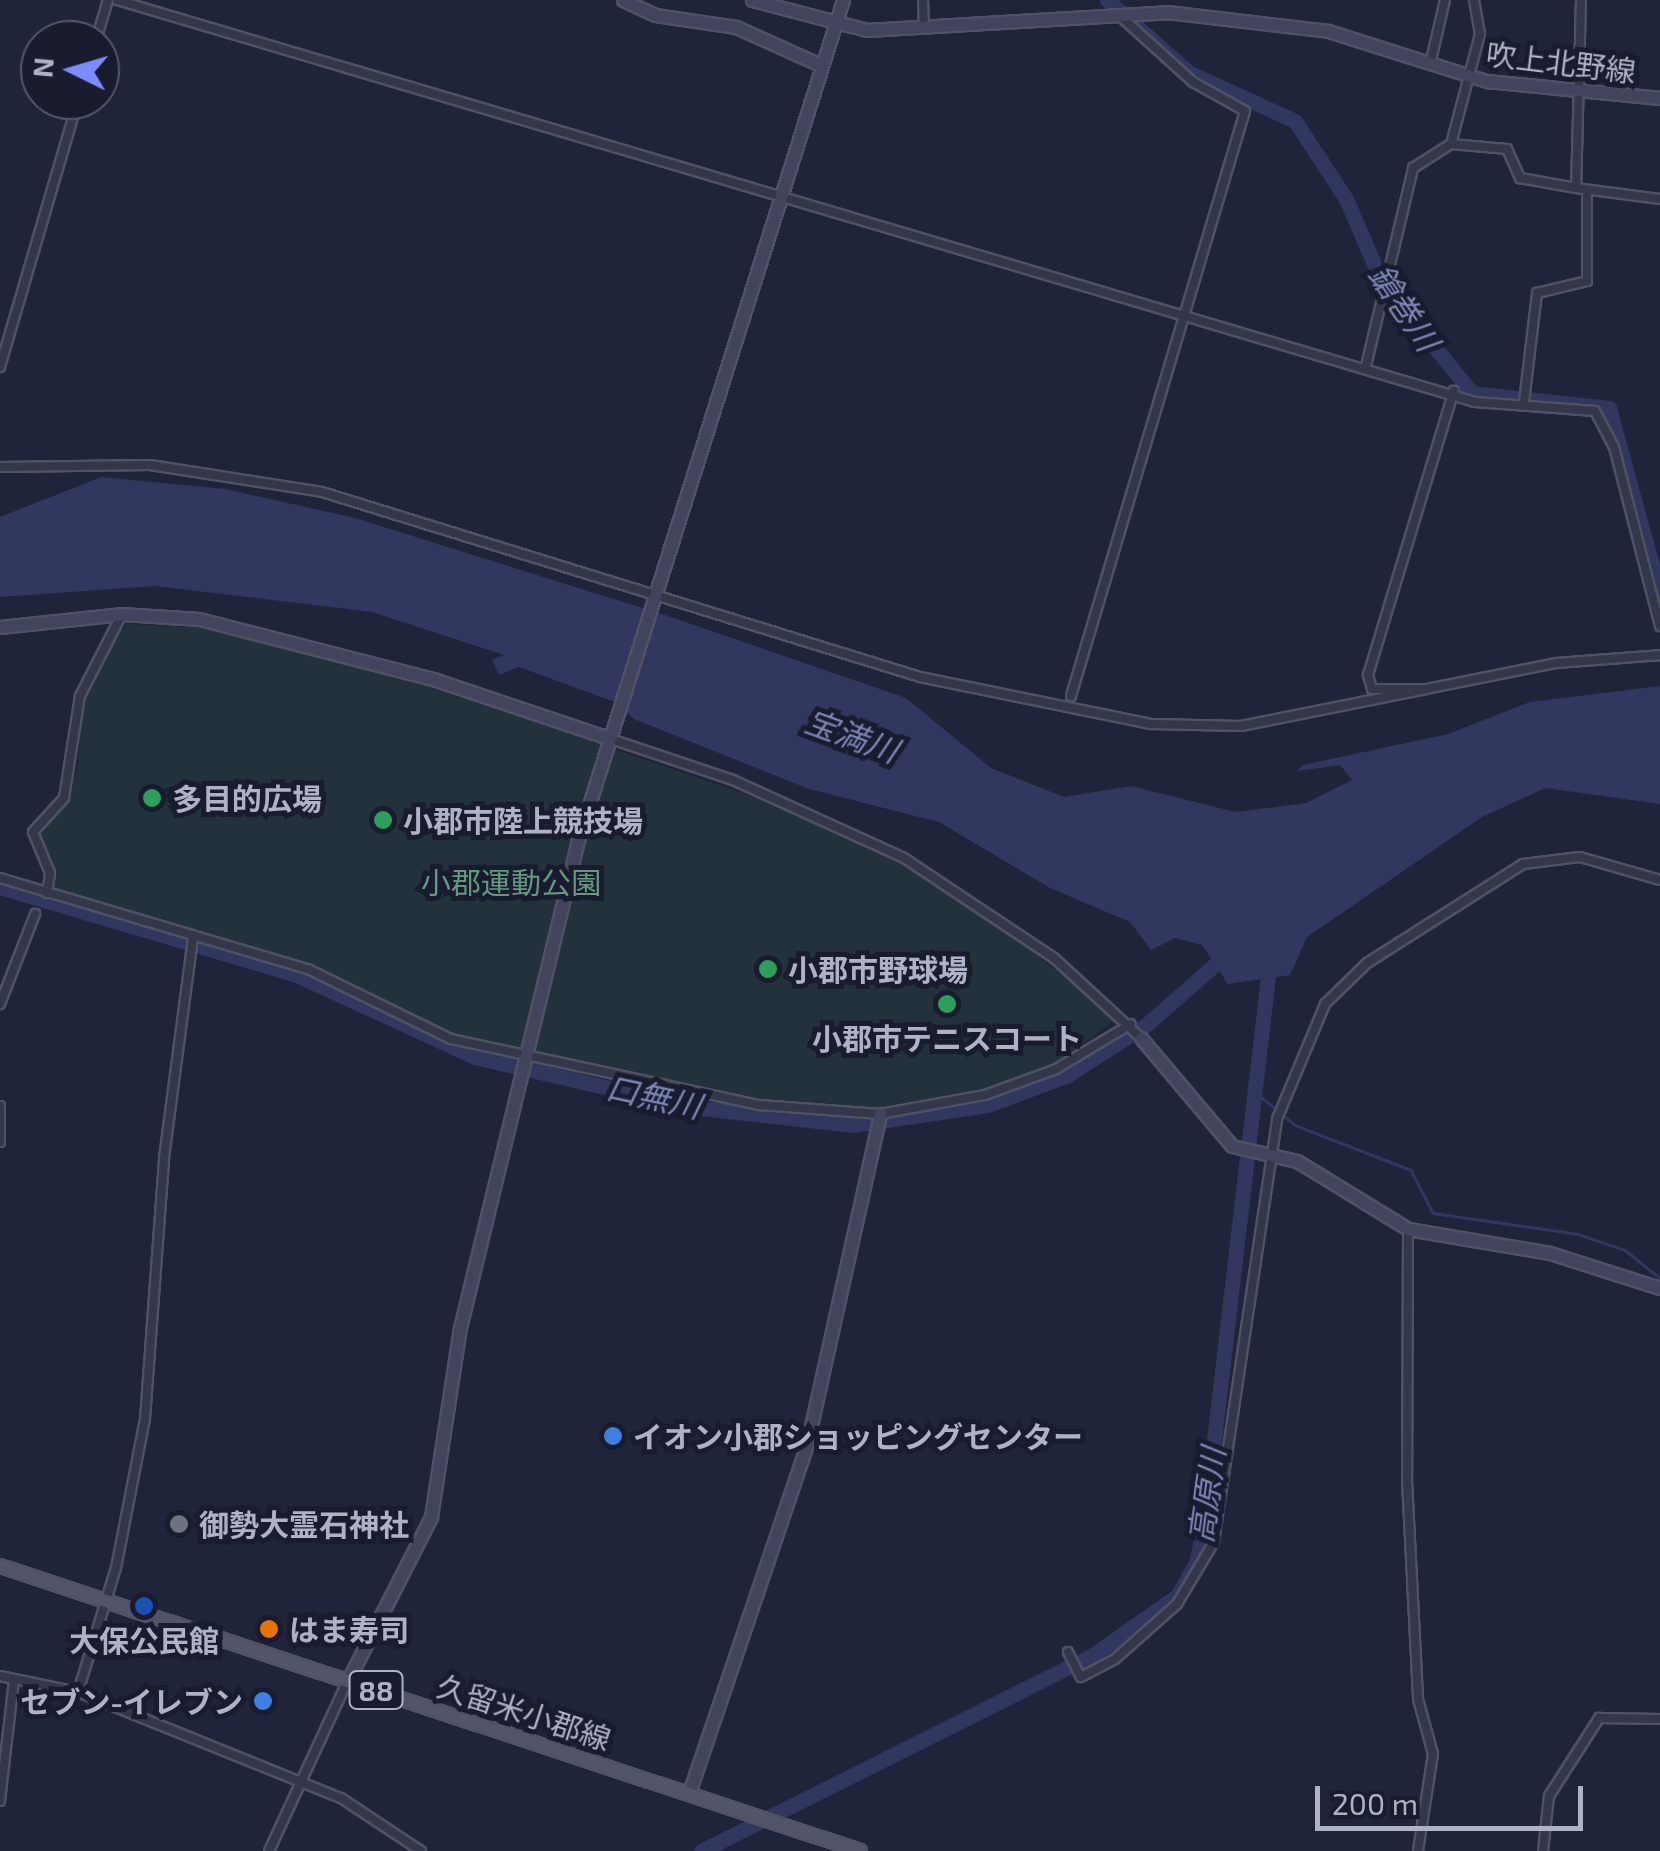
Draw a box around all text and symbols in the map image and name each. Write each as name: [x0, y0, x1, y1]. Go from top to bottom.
north arrow: [20, 20, 120, 120]
street label: 吹上北野線: [1484, 35, 1638, 89]
text: N: [24, 56, 60, 79]
water label: 鎗巻川: [1362, 256, 1448, 358]
water label: 宝満川: [800, 701, 904, 769]
place label: 多目的広場: [172, 780, 322, 816]
marker: 多目的広場: [141, 787, 163, 809]
place label: 小郡市陸上競技場: [403, 802, 643, 838]
marker: 小郡市陸上競技場: [372, 809, 394, 831]
park label: 小郡運動公園: [421, 864, 601, 900]
place label: 小郡市野球場: [788, 951, 968, 987]
marker: 小郡市野球場: [757, 958, 779, 980]
marker: 小郡市テニスコート: [936, 993, 958, 1015]
place label: 小郡市テニスコート: [812, 1020, 1082, 1056]
water label: 口無川: [603, 1067, 705, 1125]
place label: イオン小郡ショッピングセンター: [633, 1418, 1083, 1454]
marker: イオン小郡ショッピングセンター: [602, 1425, 624, 1447]
water label: 高原川: [1180, 1445, 1232, 1545]
place label: 御勢大霊石神社: [199, 1506, 409, 1542]
marker: 御勢大霊石神社: [168, 1513, 190, 1535]
marker: 大保公民館: [133, 1595, 155, 1617]
place label: はま寿司: [289, 1611, 409, 1647]
marker: はま寿司: [258, 1618, 280, 1640]
place label: 大保公民館: [69, 1622, 219, 1658]
road number: 88: [348, 1667, 404, 1713]
street label: 久留米小郡線: [433, 1667, 615, 1757]
place label: セブン-イレブン: [21, 1683, 243, 1719]
marker: セブン-イレブン: [252, 1690, 274, 1712]
scale bar: [1320, 1766, 1588, 1828]
text: 200 m: [1332, 1785, 1418, 1821]

